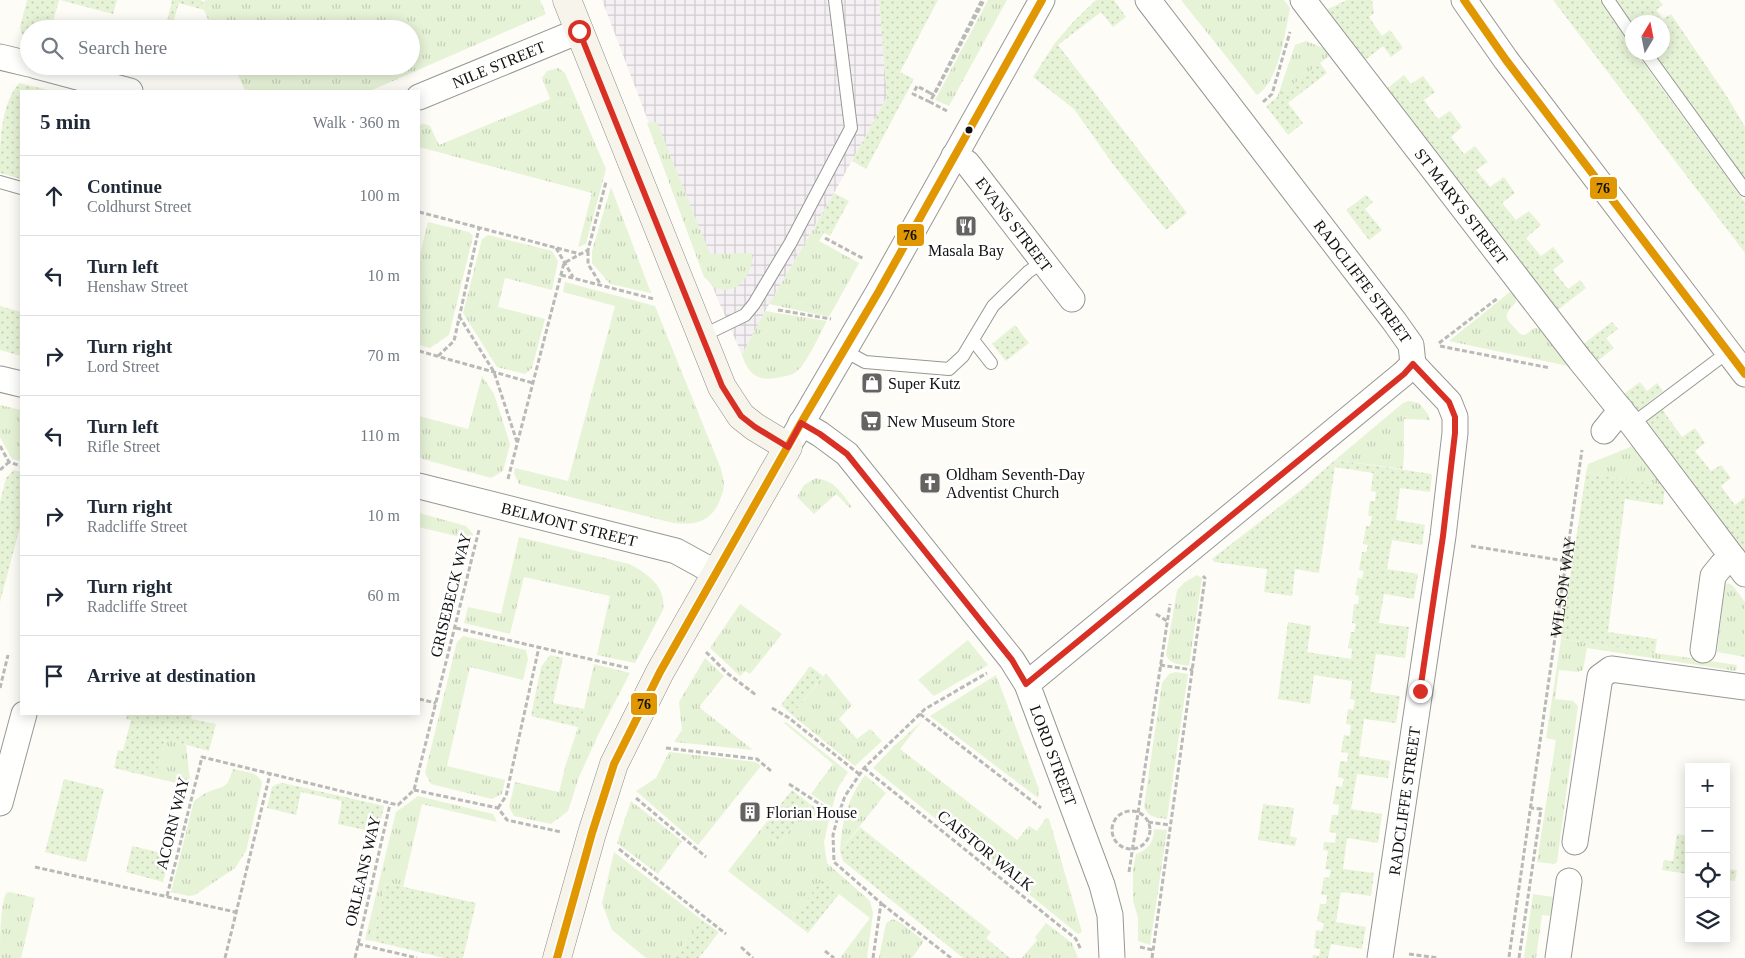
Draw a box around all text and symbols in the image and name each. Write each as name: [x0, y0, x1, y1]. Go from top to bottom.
north arrow: [1625, 15, 1670, 60]
search box: [20, 20, 420, 75]
route start: [568, 20, 591, 43]
icon: search: [38, 34, 66, 62]
text: Search here: [78, 37, 167, 58]
street label: NILE STREET: [450, 38, 548, 91]
text: 5 min: [40, 110, 91, 134]
text: Walk · 360 m: [313, 114, 400, 131]
unlabelled marker: [964, 125, 974, 135]
street label: ST MARYS STREET: [1411, 145, 1511, 268]
street label: EVANS STREET: [972, 174, 1056, 275]
text: Continue: [87, 176, 162, 197]
line badge: 76: [1589, 176, 1618, 200]
text: 76: [1596, 181, 1610, 196]
icon: ahead: [40, 182, 68, 210]
text: 100 m: [360, 187, 400, 204]
text: Coldhurst Street: [87, 198, 191, 215]
restaurant icon: Masala Bay: [954, 214, 978, 238]
street label: RADCLIFFE STREET: [1311, 217, 1415, 346]
line badge: 76: [896, 223, 925, 247]
text: 76: [903, 228, 917, 243]
place label: Masala Bay: [928, 242, 1004, 260]
text: Turn left: [87, 256, 159, 277]
icon: left: [40, 262, 68, 290]
text: 10 m: [368, 267, 400, 284]
text: Henshaw Street: [87, 278, 188, 295]
text: Turn right: [87, 336, 172, 357]
icon: right: [40, 342, 68, 370]
text: 70 m: [368, 347, 400, 364]
text: Lord Street: [87, 358, 159, 375]
shop icon: Super Kutz: [860, 371, 884, 395]
place label: Super Kutz: [888, 375, 960, 393]
supermarket icon: New Museum Store: [859, 409, 883, 433]
place label: New Museum Store: [887, 413, 1015, 430]
text: Turn left: [87, 416, 159, 437]
icon: left: [40, 422, 68, 450]
text: 110 m: [360, 427, 400, 444]
text: Rifle Street: [87, 438, 160, 455]
place label: Oldham Seventh-Day Adventist Church: [946, 466, 1085, 501]
church icon: Oldham Seventh-Day Adventist Church: [918, 471, 942, 495]
text: Turn right: [87, 496, 172, 517]
street label: BELMONT STREET: [499, 499, 639, 550]
icon: right: [40, 502, 68, 530]
text: 10 m: [368, 507, 400, 524]
text: Radcliffe Street: [87, 518, 188, 535]
street label: GRISEBECK WAY: [427, 531, 474, 659]
street label: WILSON WAY: [1547, 535, 1578, 638]
text: Turn right: [87, 576, 172, 597]
icon: right: [40, 582, 68, 610]
text: 60 m: [368, 587, 400, 604]
text: Radcliffe Street: [87, 598, 188, 615]
icon: arrive: [40, 662, 68, 690]
text: Arrive at destination: [87, 665, 256, 686]
route end: [1409, 680, 1432, 703]
line badge: 76: [630, 692, 658, 716]
text: 76: [637, 697, 651, 712]
street label: LORD STREET: [1027, 703, 1080, 809]
street label: RADCLIFFE STREET: [1386, 726, 1423, 876]
map controls: [1685, 763, 1730, 943]
button: +: [1685, 763, 1730, 808]
street label: ACORN WAY: [153, 775, 192, 871]
building icon: Florian House: [738, 800, 762, 824]
place label: Florian House: [766, 804, 857, 821]
street label: CAISTOR WALK: [934, 807, 1037, 894]
button: −: [1685, 808, 1730, 853]
street label: ORLEANS WAY: [342, 814, 384, 928]
button: locate: [1685, 853, 1730, 898]
button: layers: [1685, 898, 1730, 943]

